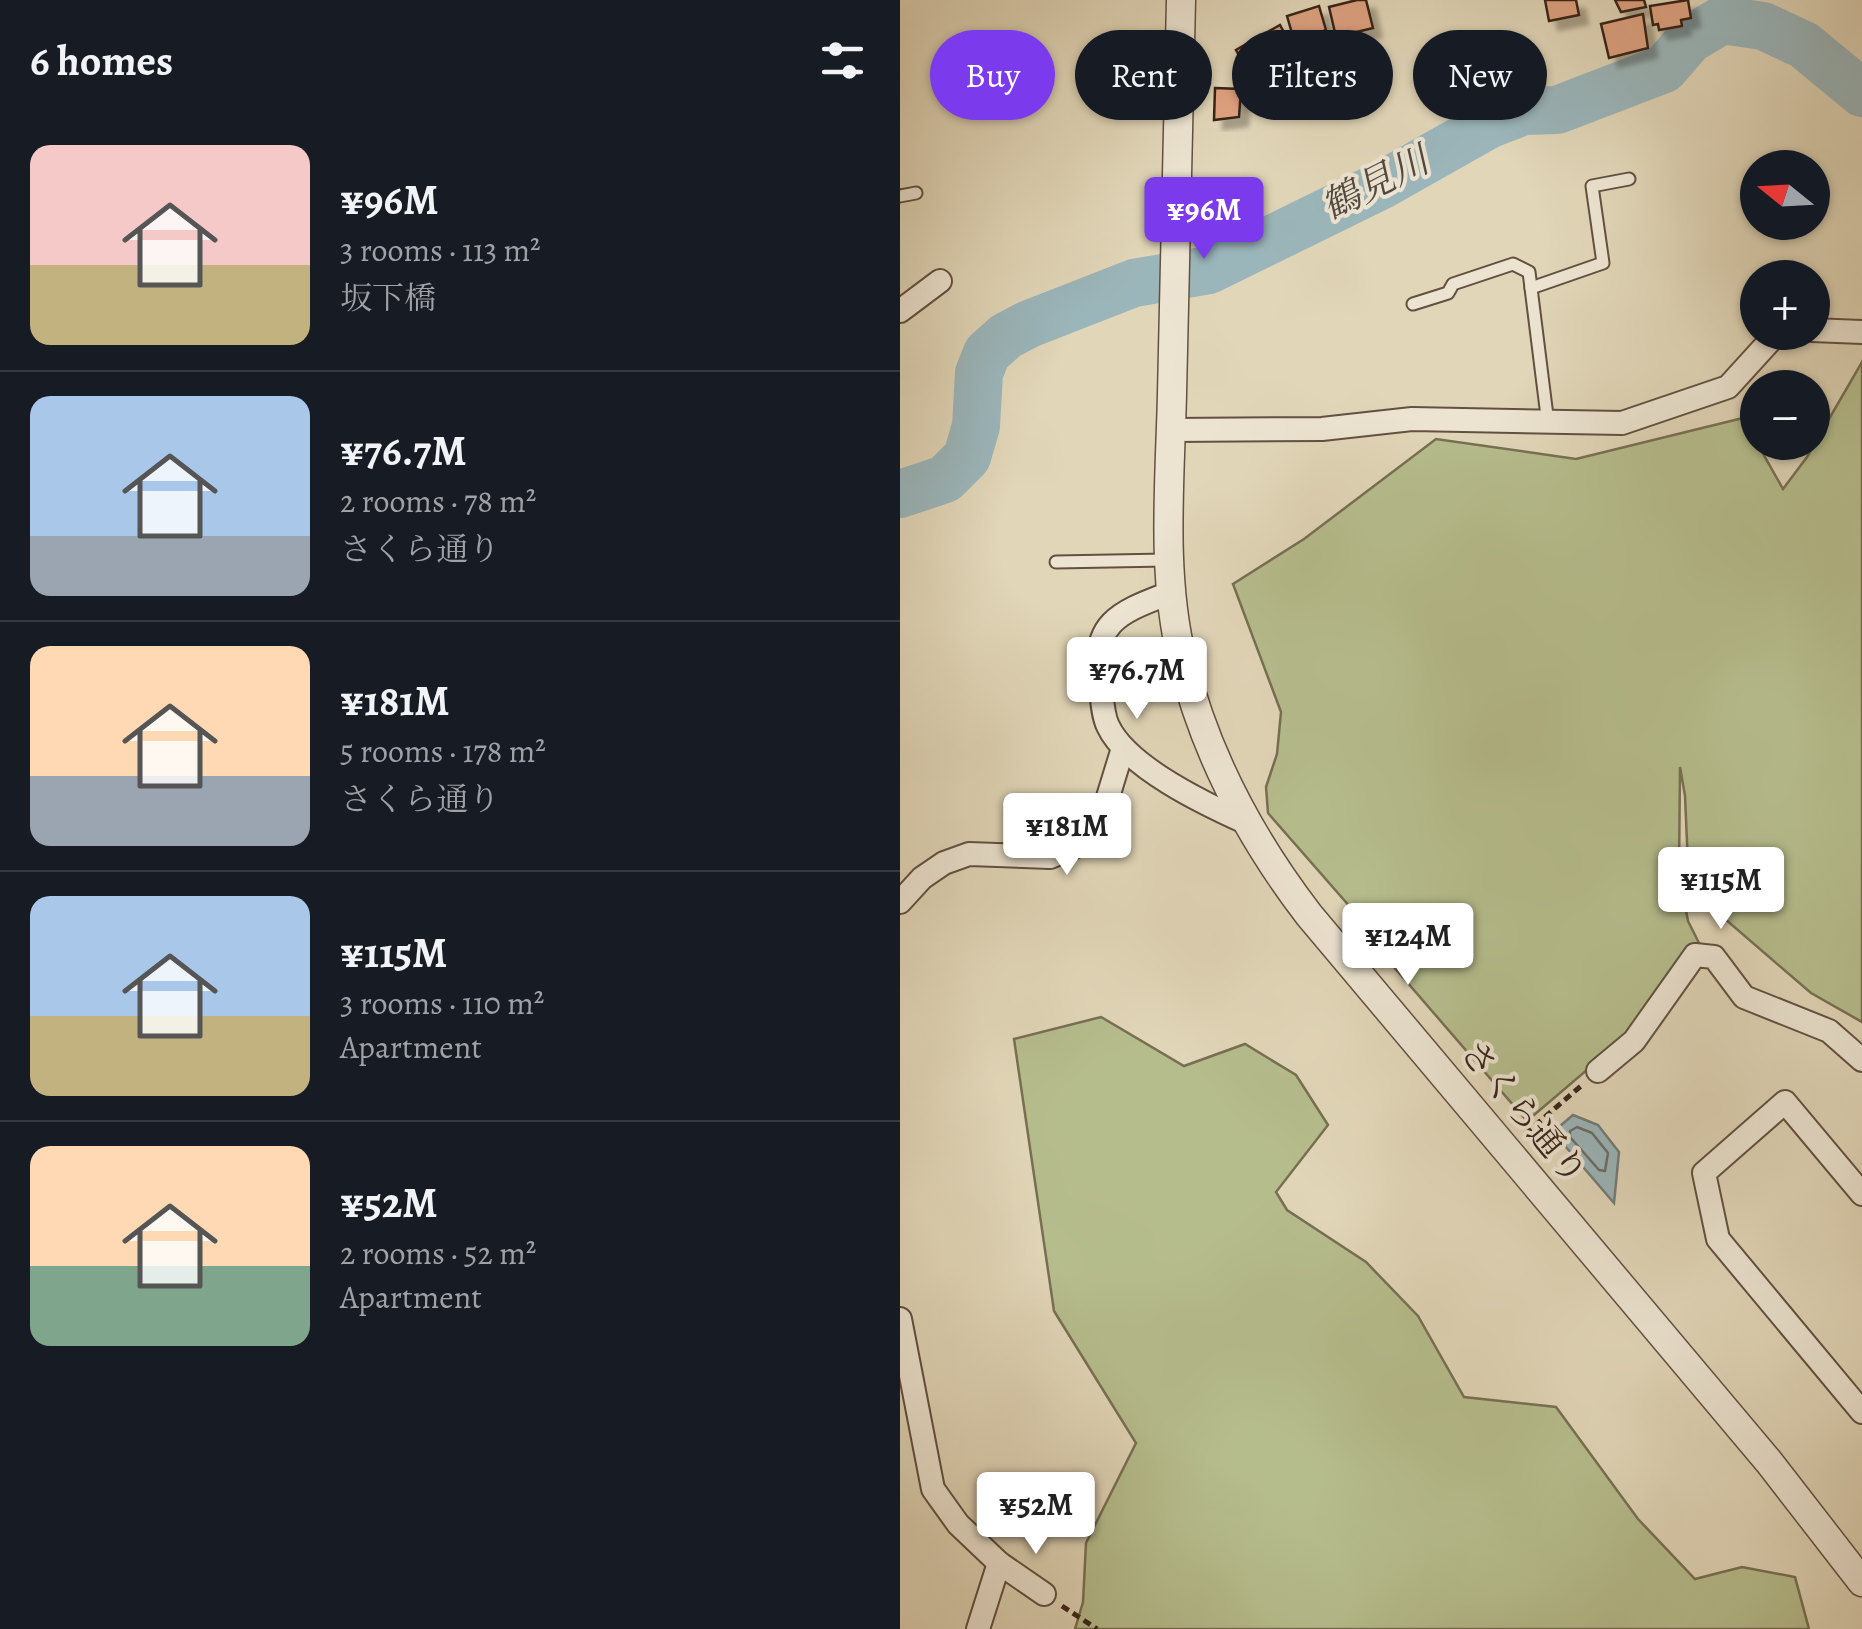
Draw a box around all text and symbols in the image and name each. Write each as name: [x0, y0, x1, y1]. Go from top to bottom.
chip: Buy: [930, 30, 1055, 120]
chip: Rent: [1075, 30, 1212, 120]
chip: Filters: [1232, 30, 1393, 120]
chip: New: [1413, 30, 1547, 120]
text: 6 homes: [30, 32, 173, 89]
icon: filters: [815, 33, 870, 88]
water label: 鶴見川: [1312, 132, 1441, 232]
north arrow: [1740, 150, 1830, 240]
map controls: [1740, 150, 1830, 460]
text: ¥96M: [340, 171, 439, 228]
pin: ¥96M: [1145, 177, 1263, 262]
icon: home: [110, 185, 230, 305]
text: ¥96M: [1166, 187, 1242, 231]
text: 3 rooms · 113 m²: [340, 228, 541, 272]
button: +: [1740, 260, 1830, 350]
text: 坂下橋: [340, 276, 436, 320]
button: −: [1740, 370, 1830, 460]
text: ¥76.7M: [340, 422, 466, 479]
icon: home: [110, 436, 230, 556]
text: 2 rooms · 78 m²: [340, 479, 536, 523]
text: さくら通り: [340, 527, 500, 571]
pin: ¥76.7M: [1056, 637, 1218, 722]
text: ¥76.7M: [1089, 647, 1185, 691]
text: ¥181M: [340, 672, 450, 729]
icon: home: [110, 686, 230, 806]
text: 5 rooms · 178 m²: [340, 729, 546, 773]
text: さくら通り: [340, 777, 500, 821]
pin: ¥181M: [997, 793, 1137, 878]
text: ¥181M: [1025, 803, 1109, 847]
pin: ¥115M: [1651, 847, 1791, 932]
text: ¥115M: [1680, 857, 1762, 901]
pin: ¥124M: [1338, 903, 1478, 988]
text: ¥124M: [1364, 913, 1452, 957]
text: ¥115M: [340, 924, 447, 981]
icon: home: [110, 936, 230, 1056]
text: 3 rooms · 110 m²: [340, 981, 544, 1025]
text: Apartment: [340, 1025, 482, 1069]
street label: さくら通り: [1449, 1030, 1599, 1194]
text: ¥52M: [340, 1174, 438, 1231]
icon: home: [110, 1186, 230, 1306]
text: 2 rooms · 52 m²: [340, 1231, 536, 1275]
text: Apartment: [340, 1275, 482, 1319]
pin: ¥52M: [977, 1472, 1095, 1557]
text: ¥52M: [999, 1482, 1073, 1526]

